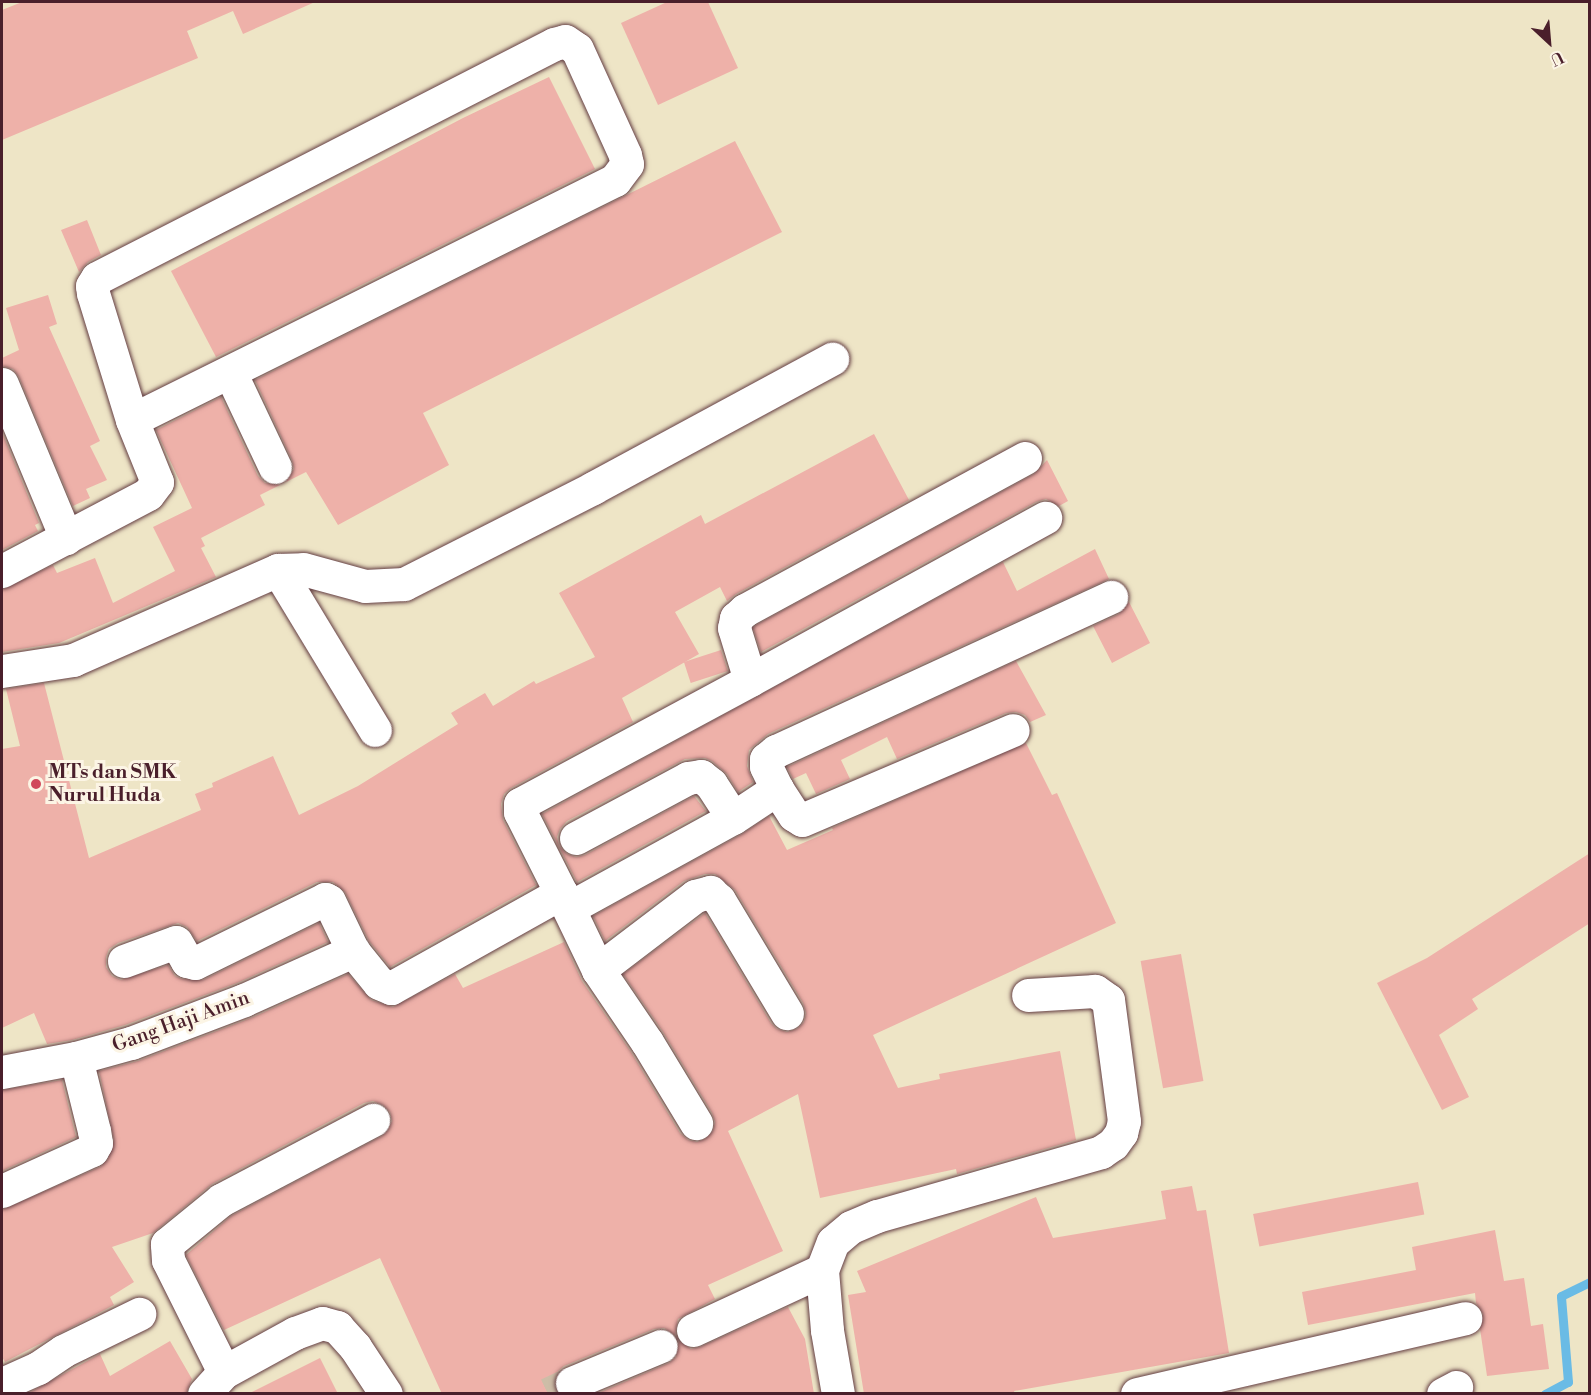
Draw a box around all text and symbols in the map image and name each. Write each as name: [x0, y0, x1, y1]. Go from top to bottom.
north arrow: [1519, 12, 1579, 72]
text: U: [1547, 46, 1567, 70]
place label: MTs dan SMK Nurul Huda: [48, 760, 177, 807]
marker: MTs dan SMK Nurul Huda: [29, 777, 43, 791]
street label: Gang Haji Amin: [109, 986, 253, 1058]

